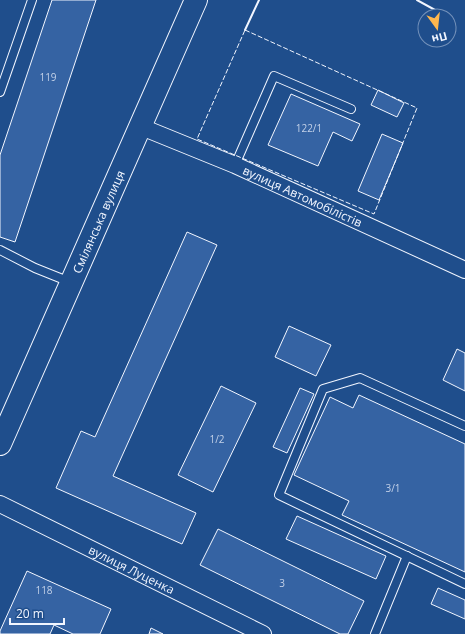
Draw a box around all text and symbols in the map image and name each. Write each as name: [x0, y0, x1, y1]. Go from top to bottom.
north arrow: [417, 8, 457, 48]
text: Пн: [430, 29, 449, 47]
house number: 119: [39, 70, 57, 84]
house number: 122/1: [296, 121, 322, 135]
street label: вулиця Автомобілістів: [240, 161, 365, 231]
street label: Смілянська вулиця: [68, 168, 128, 276]
house number: 1/2: [209, 432, 225, 446]
house number: 3/1: [385, 481, 401, 495]
street label: вулиця Луценка: [86, 541, 178, 598]
house number: 3: [279, 576, 285, 590]
house number: 118: [35, 583, 53, 597]
scale bar: [10, 600, 64, 626]
text: 20 m: [16, 605, 44, 622]

